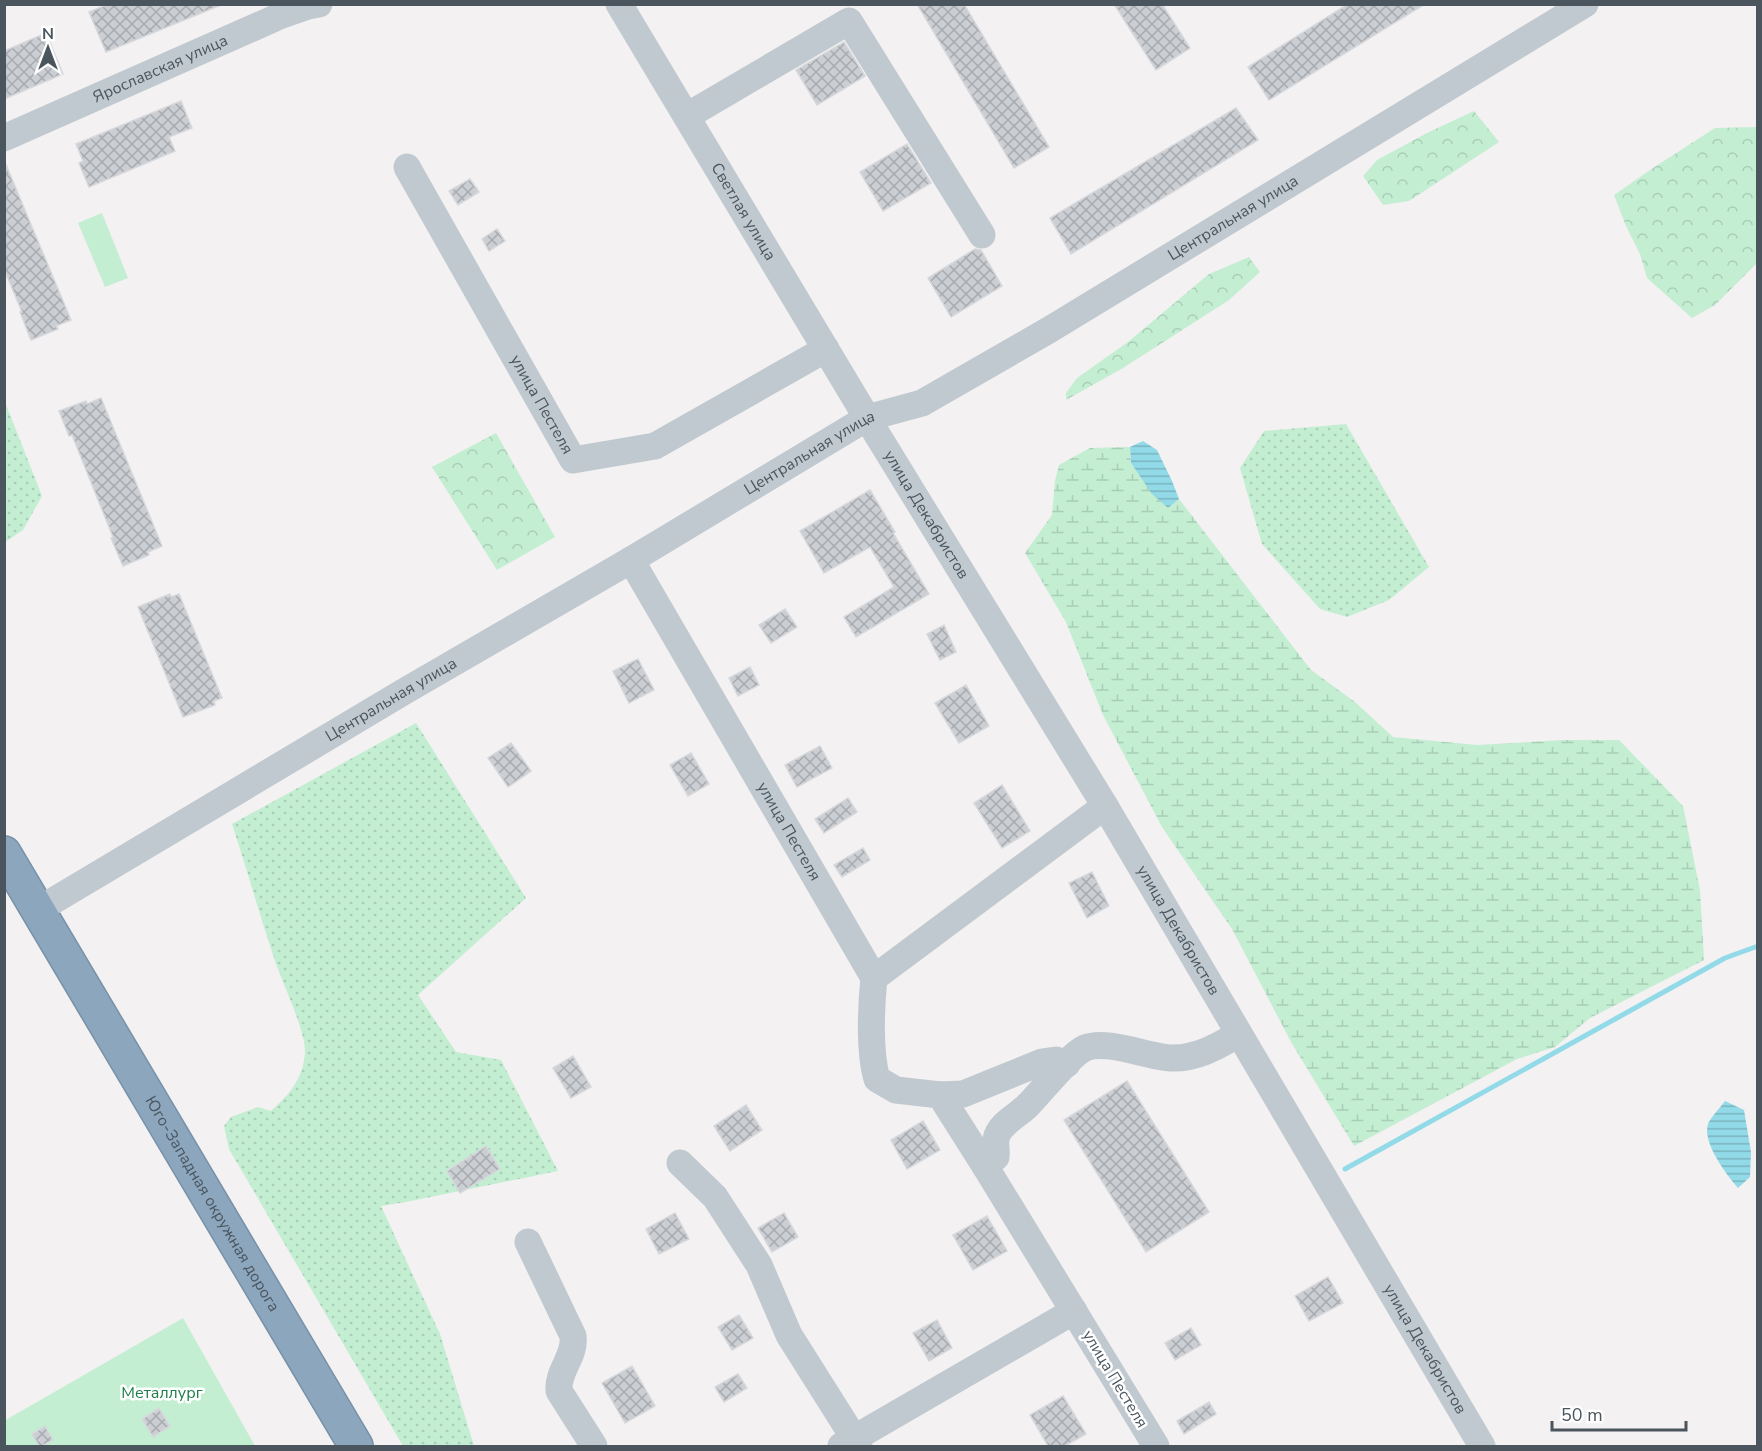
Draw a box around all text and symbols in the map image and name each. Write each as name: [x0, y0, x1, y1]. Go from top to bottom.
north arrow: [18, 18, 78, 78]
text: N: [42, 23, 54, 45]
street label: Ярославская улица: [89, 29, 231, 108]
street label: Светлая улица: [706, 159, 781, 265]
street label: Центральная улица: [1164, 170, 1303, 266]
street label: улица Пестеля: [505, 351, 578, 458]
street label: Центральная улица: [740, 405, 877, 500]
street label: улица Декабристов: [878, 446, 974, 583]
street label: Центральная улица: [321, 652, 461, 747]
street label: улица Пестеля: [751, 778, 826, 885]
street label: улица Декабристов: [1131, 861, 1225, 1000]
street label: Юго-Западная окружная дорога: [140, 1092, 285, 1316]
street label: улица Декабристов: [1378, 1280, 1472, 1418]
street label: улица Пестеля: [1077, 1326, 1153, 1432]
park label: Металлург: [121, 1382, 203, 1404]
scale bar: [1552, 1394, 1686, 1432]
text: 50 m: [1561, 1403, 1603, 1427]

